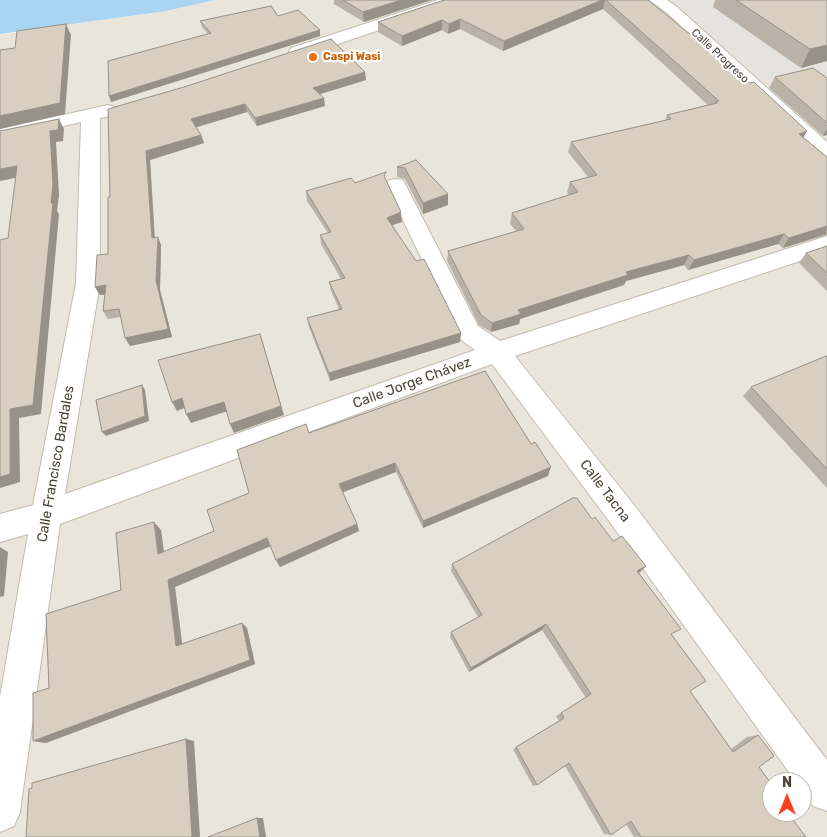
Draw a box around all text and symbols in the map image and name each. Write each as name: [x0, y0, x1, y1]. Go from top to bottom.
street label: Calle Progreso: [689, 26, 751, 86]
place label: Caspi Wasi: [323, 50, 380, 64]
marker: Caspi Wasi: [307, 51, 319, 63]
street label: Calle Jorge Chávez: [351, 354, 473, 412]
street label: Calle Francisco Bardales: [34, 384, 78, 544]
street label: Calle Tacna: [576, 457, 634, 525]
north arrow: [762, 772, 812, 822]
text: N: [782, 774, 792, 791]

